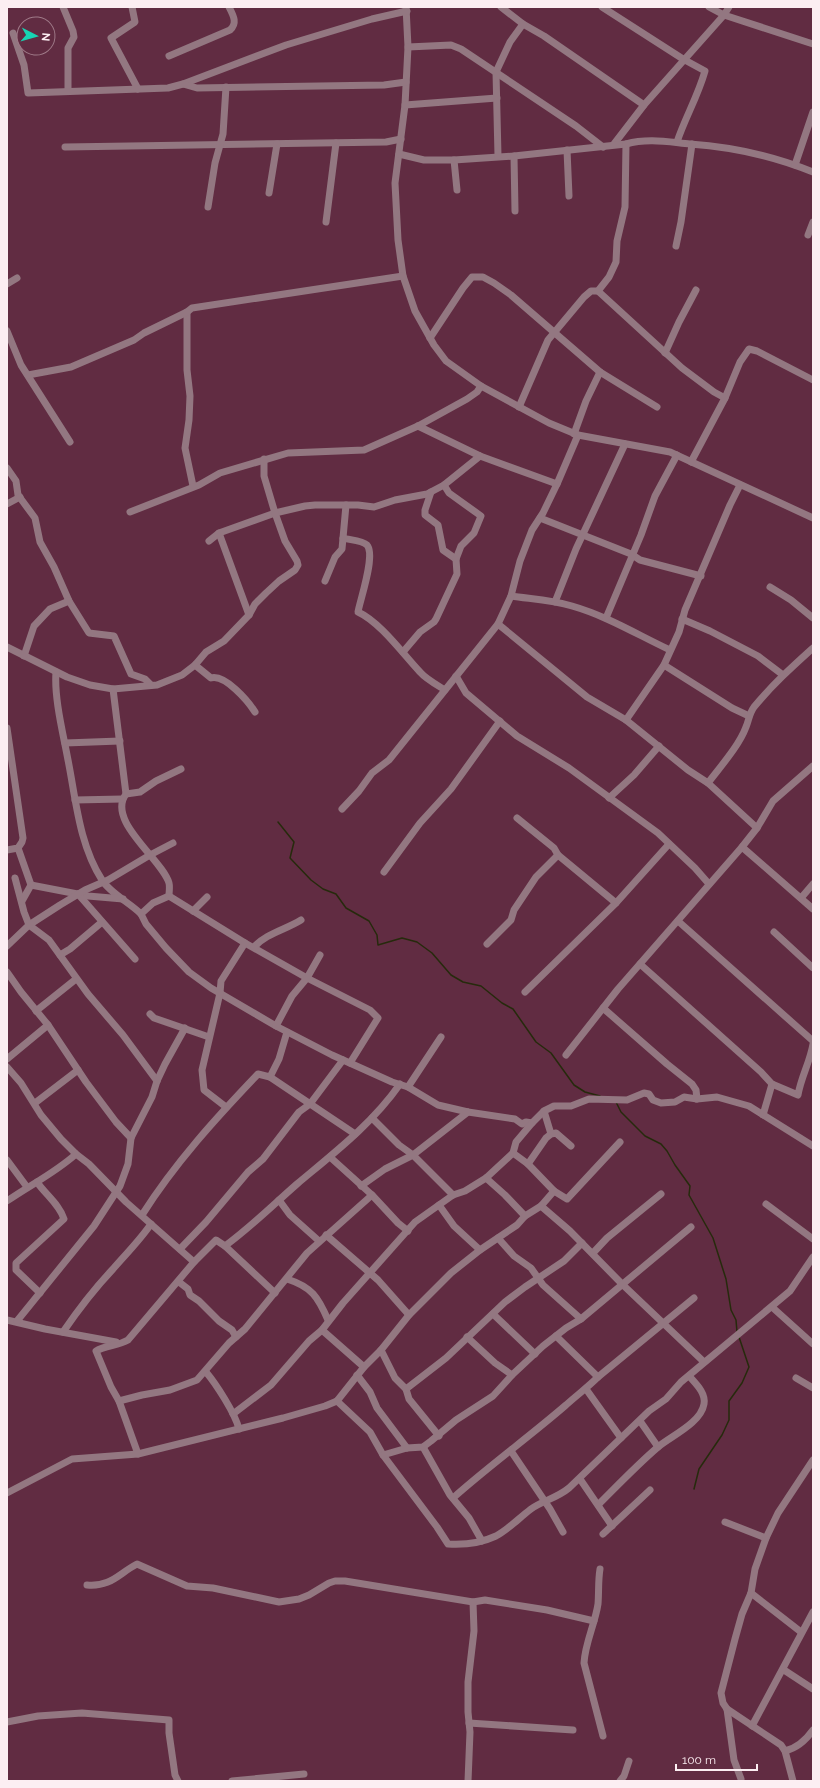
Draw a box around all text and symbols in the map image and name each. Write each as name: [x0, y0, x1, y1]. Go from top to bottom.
north arrow: [16, 16, 56, 56]
text: N: [39, 32, 52, 42]
scale bar: [676, 1746, 757, 1772]
text: 100 m: [682, 1753, 716, 1767]

